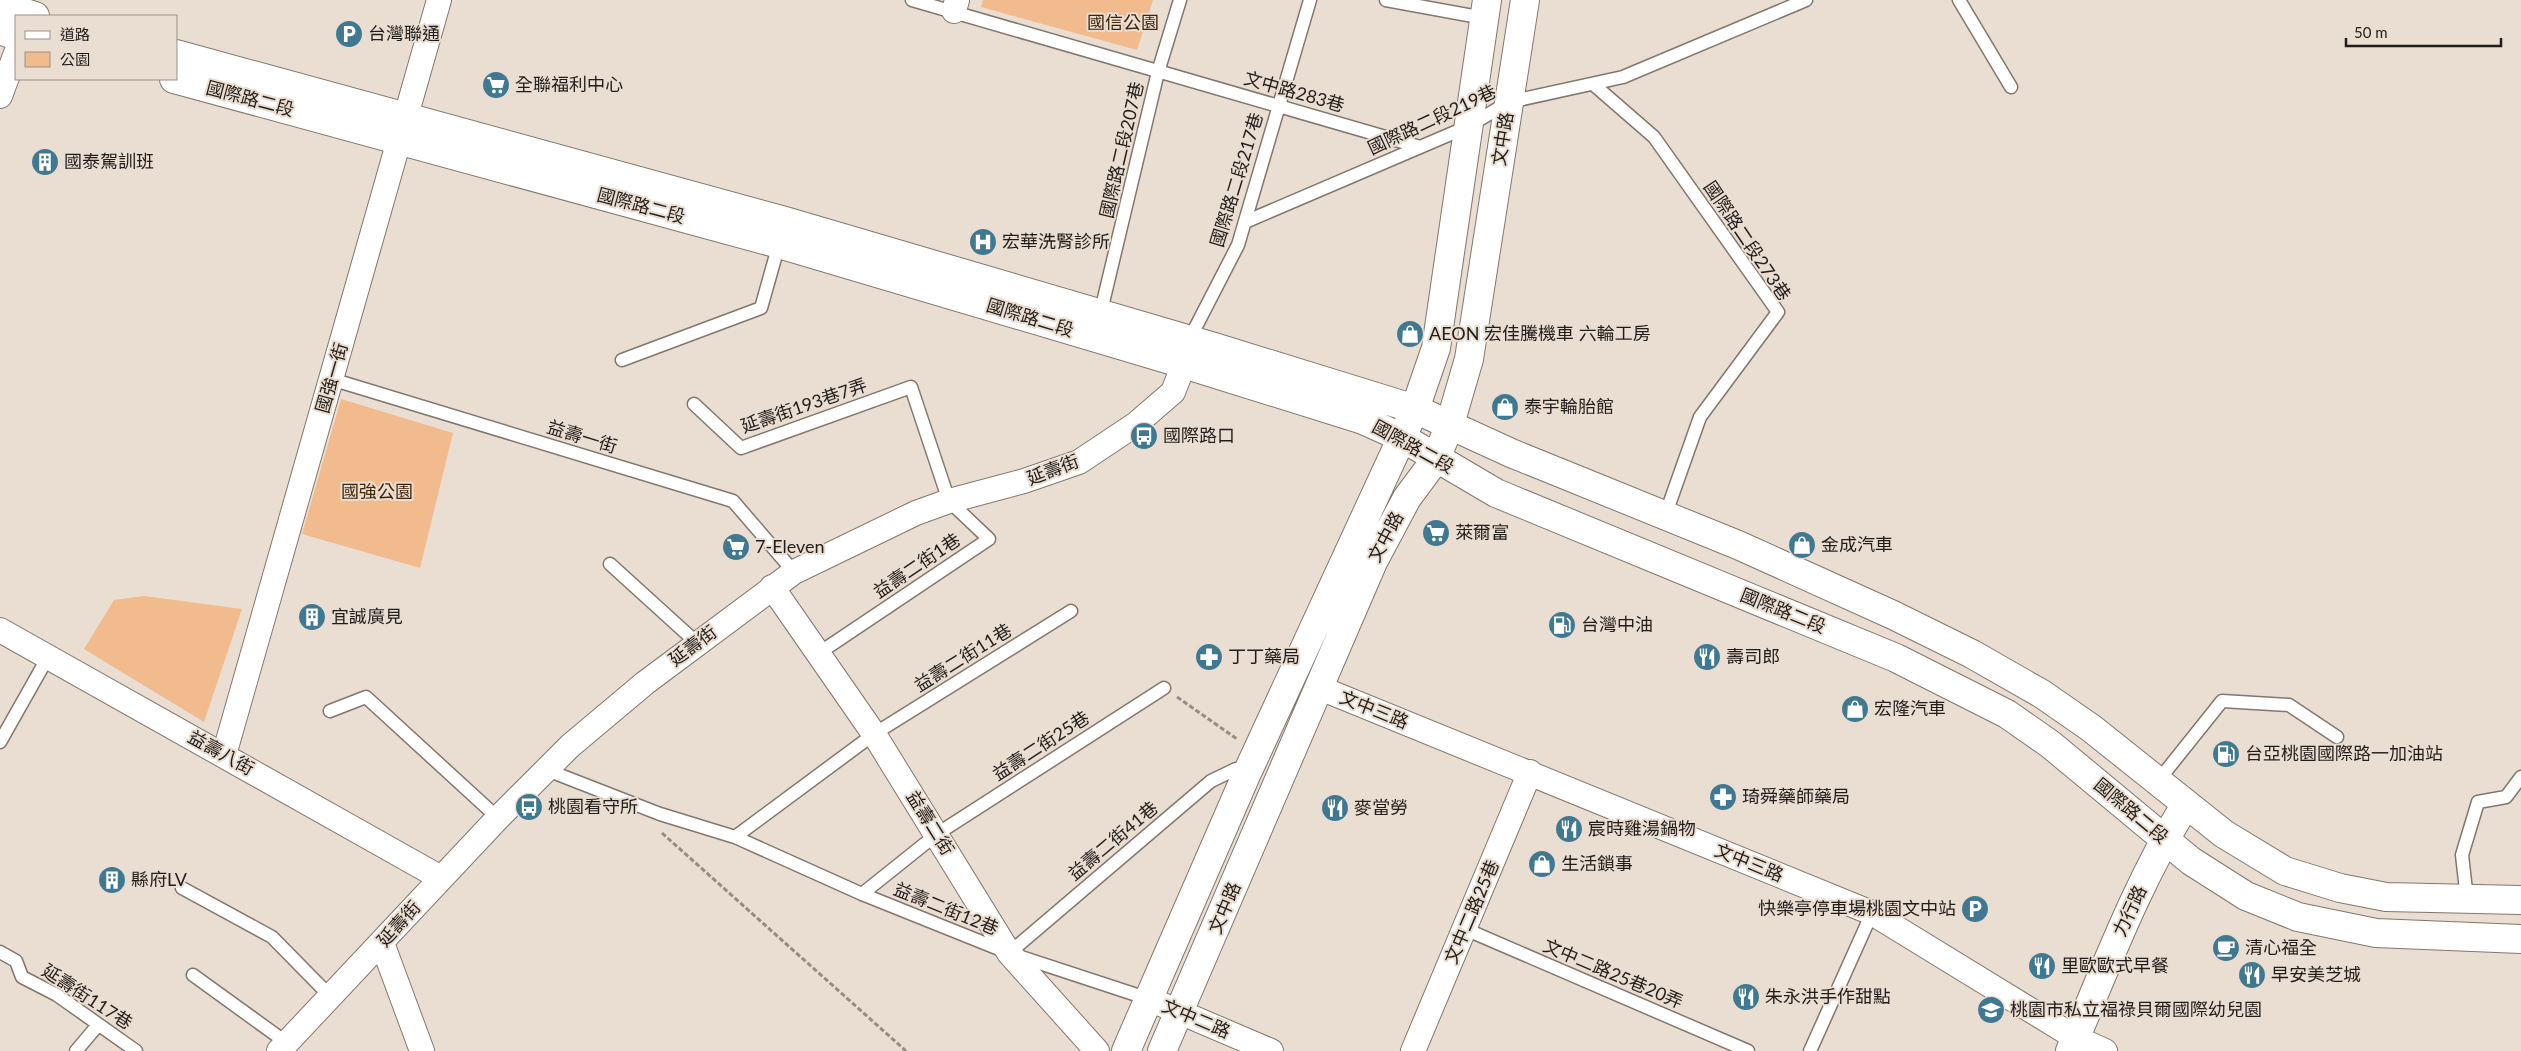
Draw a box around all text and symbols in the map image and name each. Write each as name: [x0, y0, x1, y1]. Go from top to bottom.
park label: 國信公園: [1087, 11, 1159, 33]
legend: [15, 15, 178, 80]
scale bar: [2346, 15, 2501, 47]
parking icon: 台灣聯通: [334, 19, 364, 49]
place label: 台灣聯通: [368, 22, 440, 44]
text: 50 m: [2354, 23, 2388, 41]
text: 道路: [60, 25, 90, 43]
text: 公園: [60, 50, 90, 68]
street label: 文中路283巷: [1242, 66, 1347, 116]
supermarket icon: 全聯福利中心: [481, 70, 511, 100]
place label: 全聯福利中心: [515, 73, 623, 95]
street label: 國際路二段: [204, 76, 297, 120]
street label: 國際路二段207巷: [1095, 79, 1147, 220]
street label: 國際路二段219巷: [1364, 80, 1499, 159]
street label: 國際路二段217巷: [1205, 110, 1267, 250]
street label: 文中路: [1487, 110, 1517, 167]
building icon: 國泰駕訓班: [30, 147, 60, 177]
place label: 國泰駕訓班: [64, 150, 154, 172]
street label: 國際路二段273巷: [1700, 177, 1796, 304]
street label: 國際路二段: [595, 183, 688, 227]
hospital icon: 宏華洗腎診所: [968, 227, 998, 257]
place label: 宏華洗腎診所: [1002, 230, 1110, 252]
street label: 國際路二段: [984, 293, 1077, 341]
shop icon: AEON 宏佳騰機車 六輪工房: [1395, 319, 1425, 349]
place label: AEON 宏佳騰機車 六輪工房: [1429, 322, 1651, 344]
street label: 國強一街: [311, 340, 352, 415]
street label: 延壽街193巷7弄: [738, 373, 870, 437]
shop icon: 泰宇輪胎館: [1490, 392, 1520, 422]
place label: 泰宇輪胎館: [1524, 395, 1614, 417]
street label: 益壽一街: [545, 415, 620, 457]
street label: 國際路二段: [1369, 415, 1458, 478]
bus stop icon: 國際路口: [1129, 421, 1159, 451]
place label: 國際路口: [1163, 424, 1235, 446]
street label: 延壽街: [1023, 449, 1082, 489]
park label: 國強公園: [341, 480, 413, 502]
street label: 文中路: [1363, 508, 1408, 566]
supermarket icon: 萊爾富: [1421, 518, 1451, 548]
place label: 萊爾富: [1455, 521, 1509, 543]
street label: 益壽二街1巷: [869, 528, 964, 602]
shop icon: 金成汽車: [1787, 530, 1817, 560]
supermarket icon: 7-Eleven: [721, 532, 751, 562]
place label: 金成汽車: [1821, 533, 1893, 555]
place label: 7-Eleven: [755, 535, 825, 557]
street label: 國際路二段: [1738, 583, 1829, 637]
building icon: 宜誠廣見: [297, 602, 327, 632]
place label: 宜誠廣見: [331, 605, 403, 627]
fuel station icon: 台灣中油: [1547, 610, 1577, 640]
place label: 台灣中油: [1581, 613, 1653, 635]
street label: 益壽二街11巷: [910, 618, 1015, 696]
street label: 延壽街: [664, 620, 721, 670]
pharmacy icon: 丁丁藥局: [1194, 642, 1224, 672]
restaurant icon: 壽司郎: [1692, 642, 1722, 672]
place label: 丁丁藥局: [1228, 645, 1300, 667]
place label: 壽司郎: [1726, 645, 1780, 667]
street label: 文中三路: [1337, 685, 1412, 733]
shop icon: 宏隆汽車: [1840, 694, 1870, 724]
place label: 宏隆汽車: [1874, 697, 1946, 719]
street label: 益壽二街25巷: [988, 706, 1093, 785]
street label: 益壽八街: [185, 725, 258, 779]
fuel station icon: 台亞桃園國際路一加油站: [2211, 739, 2241, 769]
place label: 台亞桃園國際路一加油站: [2245, 742, 2443, 764]
street label: 國際路二段: [2090, 773, 2173, 848]
pharmacy icon: 琦舜藥師藥局: [1708, 782, 1738, 812]
place label: 琦舜藥師藥局: [1742, 785, 1850, 807]
street label: 益壽二街: [902, 786, 959, 859]
bus stop icon: 桃園看守所: [514, 792, 544, 822]
restaurant icon: 麥當勞: [1320, 793, 1350, 823]
place label: 桃園看守所: [548, 795, 638, 817]
street label: 益壽二街41巷: [1063, 796, 1162, 884]
place label: 麥當勞: [1354, 796, 1408, 818]
restaurant icon: 宸時雞湯鍋物: [1554, 814, 1584, 844]
place label: 宸時雞湯鍋物: [1588, 817, 1696, 839]
street label: 文中三路: [1712, 838, 1787, 886]
shop icon: 生活鎖事: [1527, 849, 1557, 879]
place label: 生活鎖事: [1561, 852, 1633, 874]
street label: 文中二路25巷: [1439, 856, 1503, 967]
building icon: 縣府LV: [97, 865, 127, 895]
place label: 縣府LV: [131, 868, 188, 890]
street label: 益壽二街12巷: [891, 877, 1002, 939]
street label: 文中路: [1203, 878, 1245, 937]
street label: 力行路: [2108, 881, 2150, 940]
parking icon: 快樂亭停車場桃園文中站: [1960, 894, 1990, 924]
street label: 延壽街: [372, 896, 424, 951]
place label: 快樂亭停車場桃園文中站: [1758, 897, 1956, 919]
cafe icon: 清心福全: [2211, 933, 2241, 963]
street label: 文中二路25巷20弄: [1540, 934, 1687, 1012]
place label: 清心福全: [2245, 936, 2317, 958]
restaurant icon: 里歐歐式早餐: [2027, 951, 2057, 981]
place label: 里歐歐式早餐: [2061, 954, 2169, 976]
street label: 延壽街117巷: [38, 959, 137, 1034]
restaurant icon: 早安美芝城: [2237, 960, 2267, 990]
place label: 早安美芝城: [2271, 963, 2361, 985]
restaurant icon: 朱永洪手作甜點: [1731, 982, 1761, 1012]
place label: 朱永洪手作甜點: [1765, 985, 1891, 1007]
street label: 文中二路: [1159, 994, 1234, 1042]
school or university icon: 桃園市私立福祿貝爾國際幼兒園: [1976, 995, 2006, 1025]
place label: 桃園市私立福祿貝爾國際幼兒園: [2010, 998, 2262, 1020]

